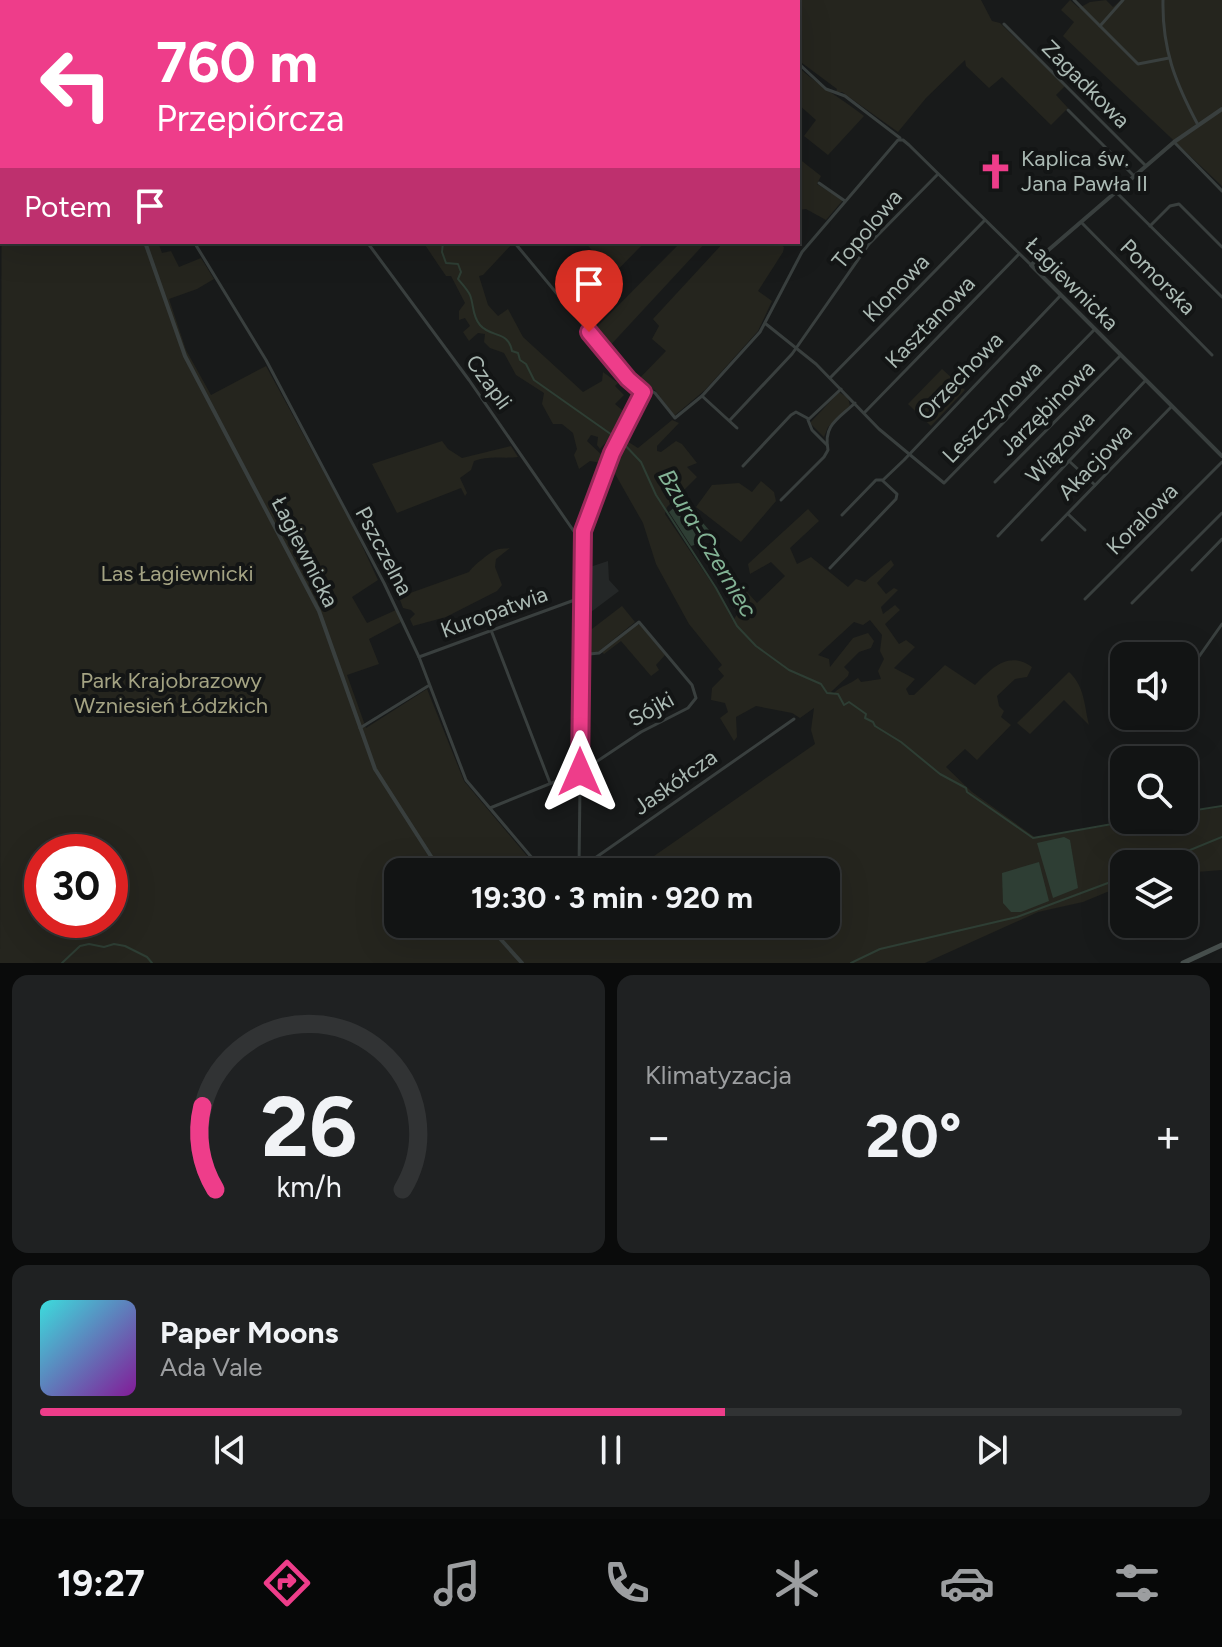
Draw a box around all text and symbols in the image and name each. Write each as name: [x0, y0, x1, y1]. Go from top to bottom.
text: 760 m: [156, 29, 318, 96]
icon: left: [24, 32, 128, 136]
street label: Zagadkowa: [1036, 34, 1136, 134]
text: Przepiórcza: [156, 97, 344, 140]
place label: Kaplica św. Jana Pawła II: [1021, 145, 1148, 197]
church icon: Kaplica św. Jana Pawła II: [976, 152, 1014, 190]
icon: arrive: [128, 184, 172, 228]
street label: Topolowa: [826, 184, 908, 274]
text: Potem: [24, 188, 112, 225]
street label: Łagiewnicka: [1020, 232, 1124, 336]
street label: Pomorska: [1114, 233, 1202, 321]
street label: Klonowa: [857, 248, 935, 328]
pin: [555, 250, 623, 332]
icon: arrive: [567, 262, 611, 306]
street label: Kasztanowa: [879, 270, 981, 374]
street label: Orzechowa: [911, 326, 1009, 426]
street label: Czapli: [460, 349, 518, 415]
street label: Leszczynowa: [937, 355, 1047, 469]
street label: Jarzębinowa: [994, 355, 1100, 461]
street label: Wiązowa: [1020, 405, 1100, 489]
street label: Akacjowa: [1052, 418, 1138, 506]
water label: Bzura-Czerniec: [652, 464, 764, 622]
street label: Koralowa: [1101, 478, 1183, 560]
street label: Łagiewnicka: [266, 492, 344, 612]
street label: Pszczelna: [349, 502, 419, 600]
park label: Las Łagiewnicki: [100, 560, 254, 587]
street label: Kuropatwia: [437, 580, 551, 644]
map controls: [1110, 642, 1198, 938]
button: sound: [1110, 642, 1198, 730]
park label: Park Krajobrazowy Wzniesień Łódzkich: [74, 667, 268, 719]
street label: Sójki: [623, 686, 679, 732]
position arrow: [538, 730, 622, 814]
street label: Jaskółcza: [628, 743, 722, 821]
button: search: [1110, 746, 1198, 834]
speed limit sign: 30: [24, 834, 128, 938]
button: layers: [1110, 850, 1198, 938]
text: 19:30 · 3 min · 920 m: [471, 879, 753, 916]
text: Klimatyzacja: [645, 1059, 792, 1091]
text: 26: [260, 1077, 357, 1177]
text: 20°: [865, 1100, 962, 1172]
text: −: [645, 1110, 672, 1163]
text: +: [1155, 1110, 1182, 1163]
text: km/h: [276, 1170, 341, 1204]
text: Paper Moons: [160, 1314, 339, 1351]
text: Ada Vale: [160, 1351, 263, 1383]
icon: previous: [208, 1428, 252, 1472]
icon: pause: [589, 1428, 633, 1472]
icon: next: [970, 1428, 1014, 1472]
icon: directions: [259, 1555, 315, 1611]
icon: music: [429, 1555, 485, 1611]
icon: phone: [599, 1555, 655, 1611]
icon: climate: [769, 1555, 825, 1611]
icon: car: [939, 1555, 995, 1611]
icon: filters: [1109, 1555, 1165, 1611]
text: 19:27: [57, 1562, 145, 1605]

